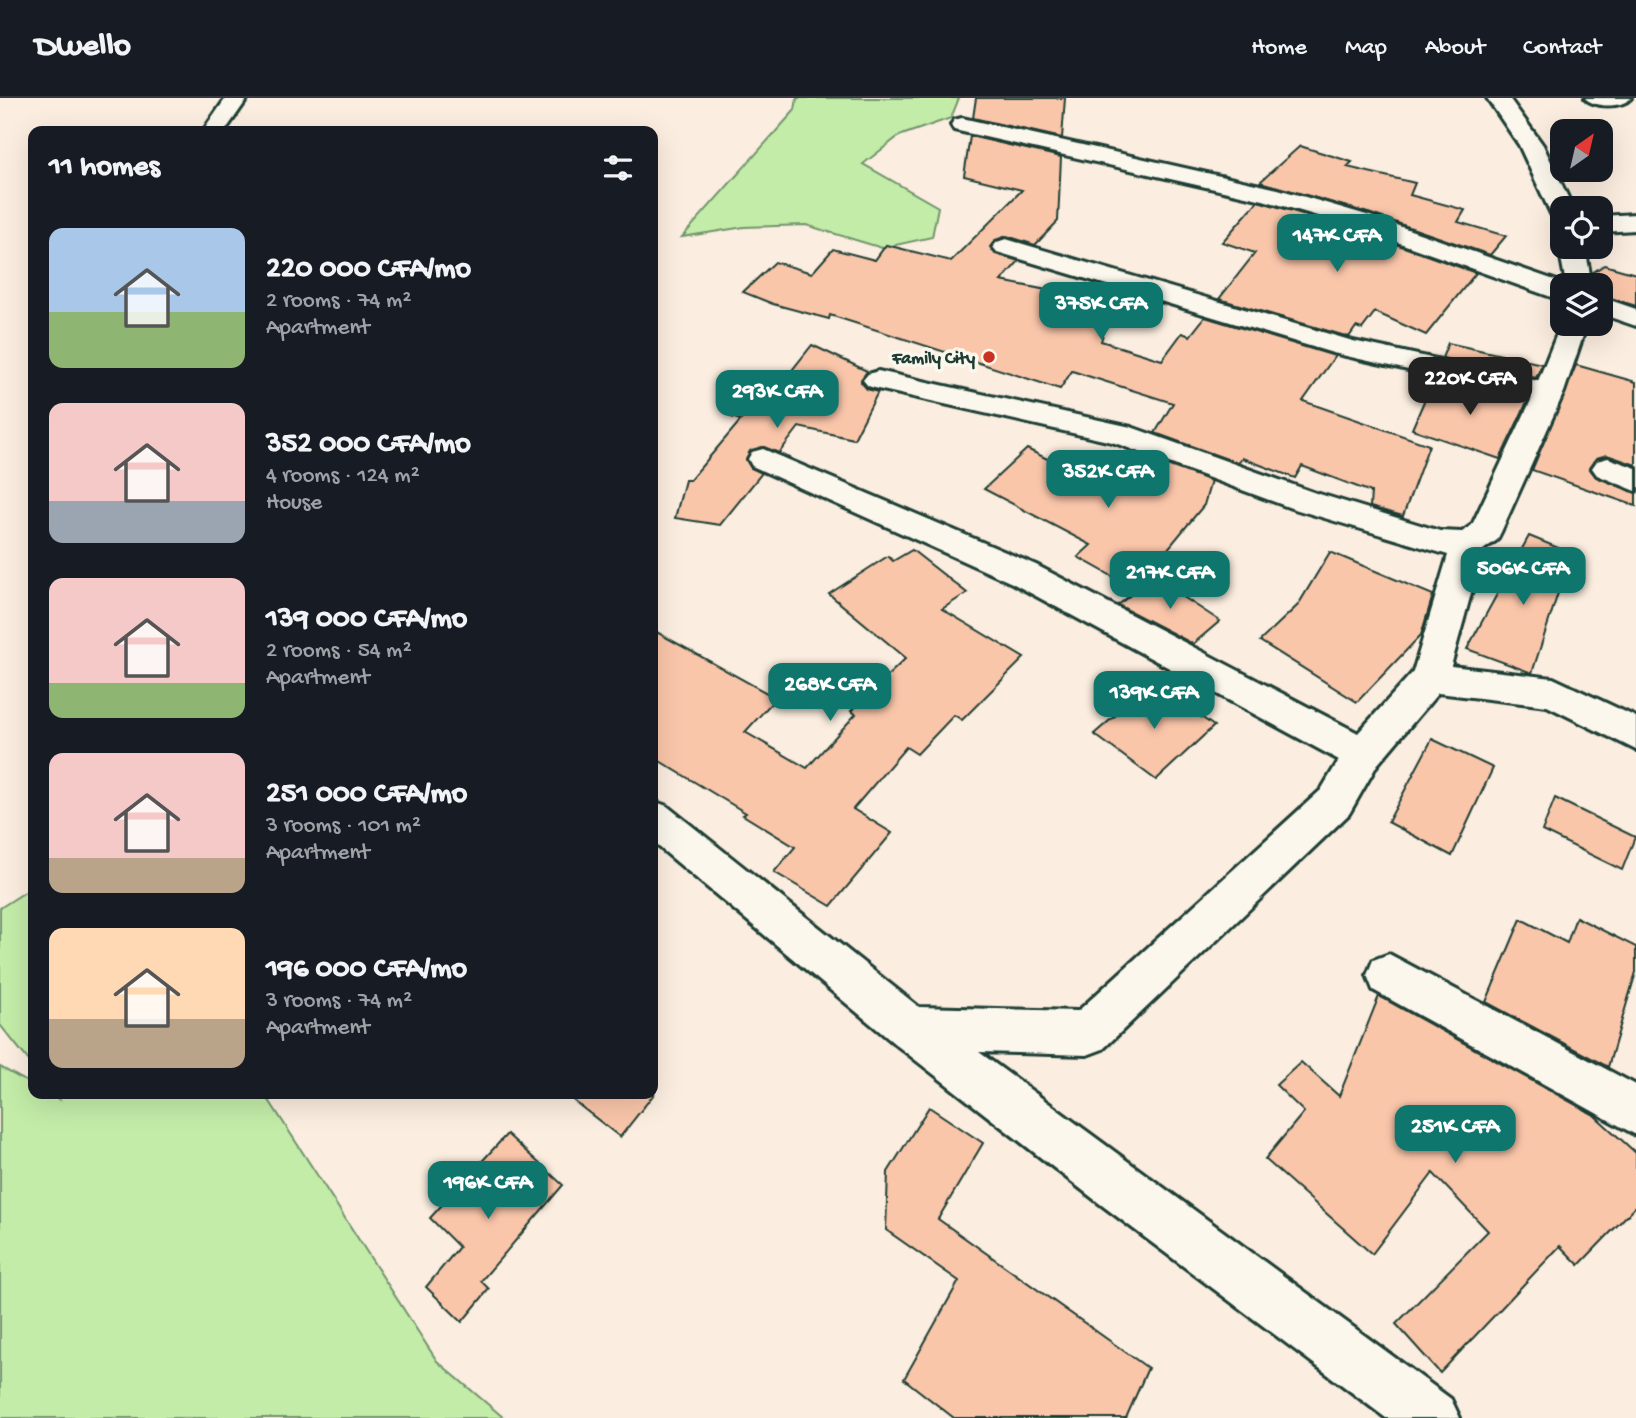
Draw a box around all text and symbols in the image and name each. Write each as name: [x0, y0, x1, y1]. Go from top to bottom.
text: Dwello: [35, 29, 131, 67]
text: Home: [1251, 34, 1307, 63]
text: Map: [1345, 34, 1387, 63]
text: About: [1425, 34, 1485, 63]
text: Contact: [1523, 34, 1601, 63]
north arrow: [1550, 119, 1614, 182]
map controls: [1550, 119, 1613, 336]
icon: filters: [599, 149, 637, 187]
text: 11 homes: [49, 151, 160, 186]
button: locate: [1550, 196, 1613, 259]
pin: 147K CFA: [1265, 214, 1409, 274]
text: 147K CFA: [1293, 223, 1381, 250]
text: 220 000 CFA/mo: [266, 253, 471, 288]
icon: home: [105, 256, 189, 340]
button: layers: [1550, 273, 1613, 336]
pin: 375K CFA: [1029, 282, 1173, 342]
text: 2 rooms · 74 m²: [266, 288, 411, 315]
text: 375K CFA: [1055, 291, 1147, 318]
text: Apartment: [266, 315, 370, 342]
place label: Family City: [891, 349, 975, 370]
marker: Family City: [981, 349, 997, 365]
pin: 220K CFA: [1398, 358, 1542, 417]
text: 220K CFA: [1424, 366, 1516, 393]
pin: 293K CFA: [705, 370, 849, 430]
text: 293K CFA: [732, 379, 822, 406]
text: 352 000 CFA/mo: [266, 428, 471, 463]
icon: home: [105, 431, 189, 515]
pin: 352K CFA: [1036, 450, 1180, 510]
text: 352K CFA: [1062, 459, 1154, 486]
text: 4 rooms · 124 m²: [266, 463, 420, 490]
text: House: [266, 490, 322, 517]
pin: 506K CFA: [1451, 547, 1595, 607]
pin: 217K CFA: [1098, 552, 1242, 611]
text: 506K CFA: [1477, 556, 1569, 583]
text: 217K CFA: [1126, 560, 1214, 587]
text: 139 000 CFA/mo: [266, 603, 467, 638]
icon: home: [105, 606, 189, 690]
text: 2 rooms · 54 m²: [266, 638, 412, 665]
pin: 268K CFA: [758, 664, 902, 723]
text: Apartment: [266, 665, 370, 692]
text: 268K CFA: [784, 672, 876, 699]
pin: 139K CFA: [1082, 672, 1226, 731]
text: 139K CFA: [1110, 680, 1198, 707]
text: 251 000 CFA/mo: [266, 778, 467, 813]
icon: home: [105, 781, 189, 865]
text: 3 rooms · 101 m²: [266, 813, 421, 840]
text: Apartment: [266, 840, 370, 867]
text: 196 000 CFA/mo: [266, 953, 467, 988]
icon: home: [105, 956, 189, 1040]
text: 3 rooms · 74 m²: [266, 988, 412, 1015]
text: Apartment: [266, 1015, 370, 1042]
pin: 251K CFA: [1383, 1105, 1527, 1165]
text: 251K CFA: [1411, 1114, 1499, 1141]
pin: 196K CFA: [416, 1162, 560, 1221]
text: 196K CFA: [444, 1170, 532, 1197]

